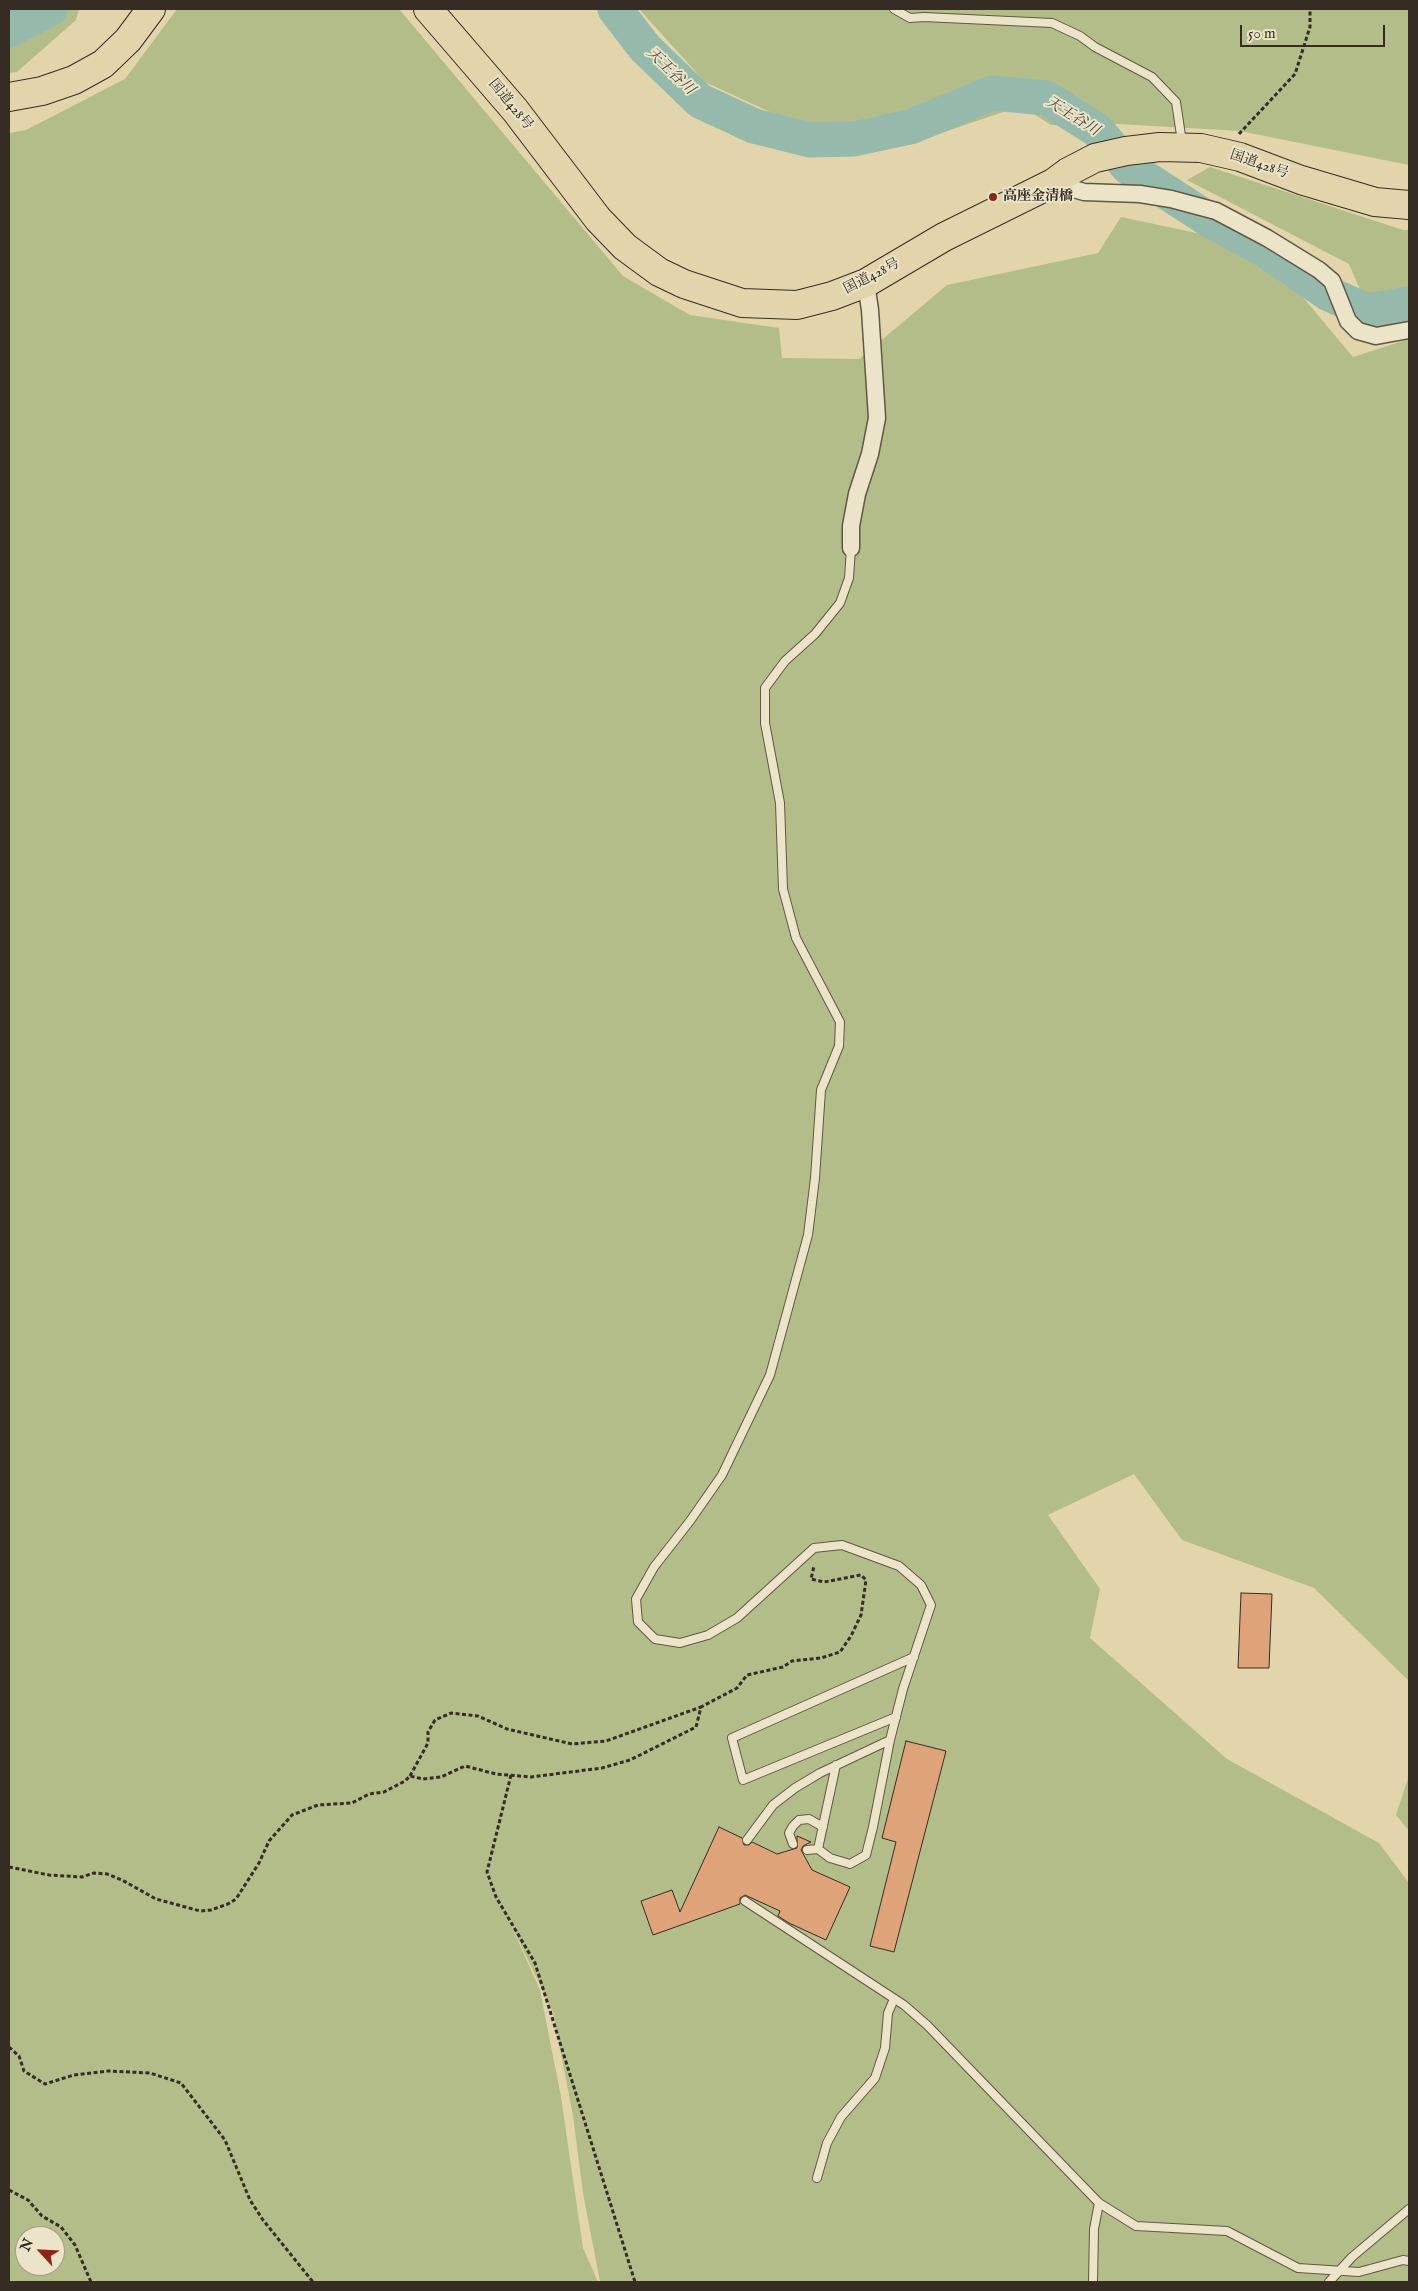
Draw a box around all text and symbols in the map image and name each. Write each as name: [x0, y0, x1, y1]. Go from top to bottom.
scale bar: [1243, 15, 1388, 47]
text: 50 m: [1248, 24, 1276, 43]
water label: 天王谷川: [642, 45, 698, 99]
street label: 国道428号: [484, 76, 536, 134]
water label: 天王谷川: [1042, 93, 1102, 141]
street label: 国道428号: [1227, 147, 1291, 183]
place label: 高座金清橋: [1003, 189, 1073, 205]
marker: 高座金清橋: [987, 191, 999, 203]
street label: 国道428号: [841, 256, 903, 298]
north arrow: [15, 2226, 65, 2276]
text: N: [17, 2236, 38, 2254]

